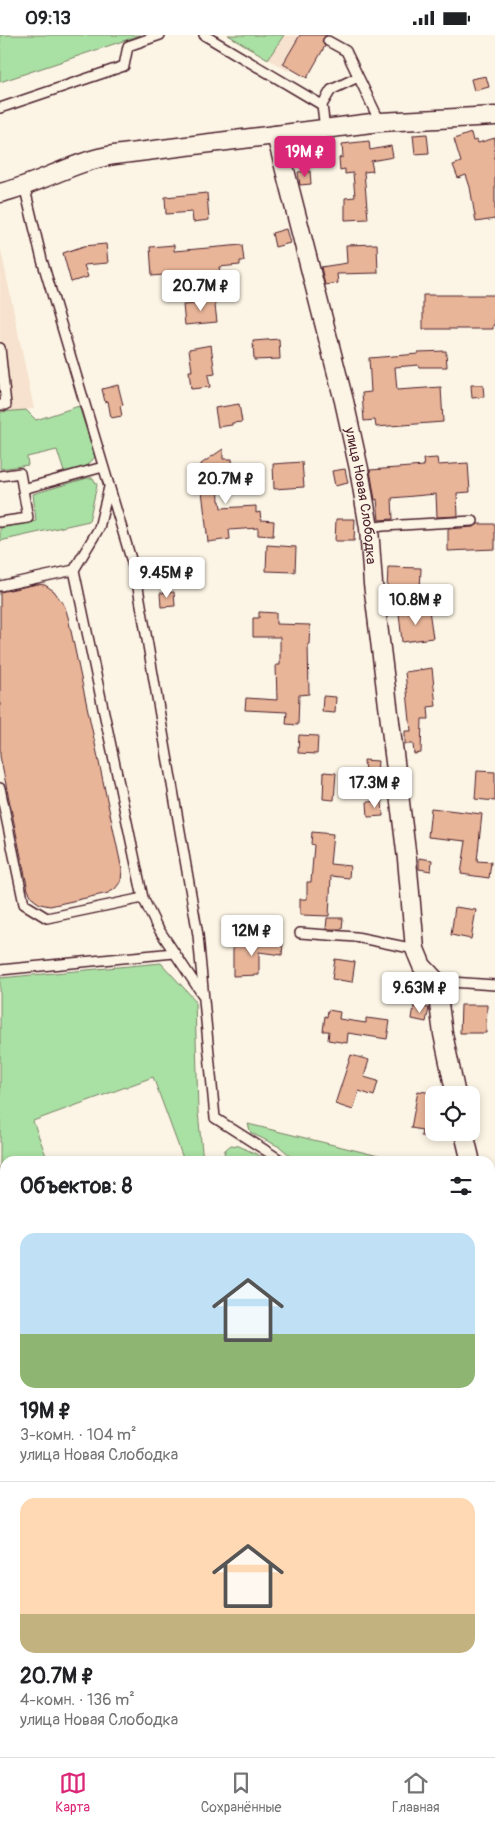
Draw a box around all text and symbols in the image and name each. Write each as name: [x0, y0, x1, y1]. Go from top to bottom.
text: 09:13: [25, 6, 71, 30]
pin: 19M ₽: [270, 135, 340, 178]
text: 19M ₽: [285, 142, 325, 162]
pin: 20.7M ₽: [155, 269, 247, 312]
text: 20.7M ₽: [173, 276, 229, 296]
street label: улица Новая Слободка: [341, 425, 380, 565]
pin: 20.7M ₽: [180, 463, 272, 505]
text: 20.7M ₽: [198, 469, 254, 489]
pin: 9.45M ₽: [121, 557, 213, 599]
text: 9.45M ₽: [140, 563, 194, 583]
pin: 10.8M ₽: [370, 583, 462, 626]
text: 10.8M ₽: [389, 590, 443, 610]
pin: 17.3M ₽: [329, 767, 421, 809]
text: 17.3M ₽: [349, 773, 401, 793]
pin: 12M ₽: [217, 915, 287, 957]
text: 12M ₽: [232, 921, 272, 941]
pin: 9.63M ₽: [374, 971, 466, 1014]
text: 9.63M ₽: [393, 978, 447, 998]
map controls: [425, 1086, 480, 1141]
button: locate: [425, 1086, 480, 1141]
icon: filters: [447, 1172, 475, 1200]
text: Объектов: 8: [20, 1173, 132, 1200]
icon: home: [203, 1265, 293, 1355]
text: 19M ₽: [20, 1398, 71, 1425]
text: 3-комн. · 104 m²: [20, 1425, 136, 1445]
text: улица Новая Слободка: [20, 1445, 178, 1465]
icon: home: [203, 1531, 293, 1621]
text: 20.7M ₽: [20, 1663, 94, 1690]
text: 4-комн. · 136 m²: [20, 1690, 135, 1710]
text: улица Новая Слободка: [20, 1710, 178, 1730]
tab: Карта: [55, 1769, 90, 1816]
tab: Сохранённые: [201, 1769, 281, 1816]
tab: Главная: [392, 1769, 440, 1816]

